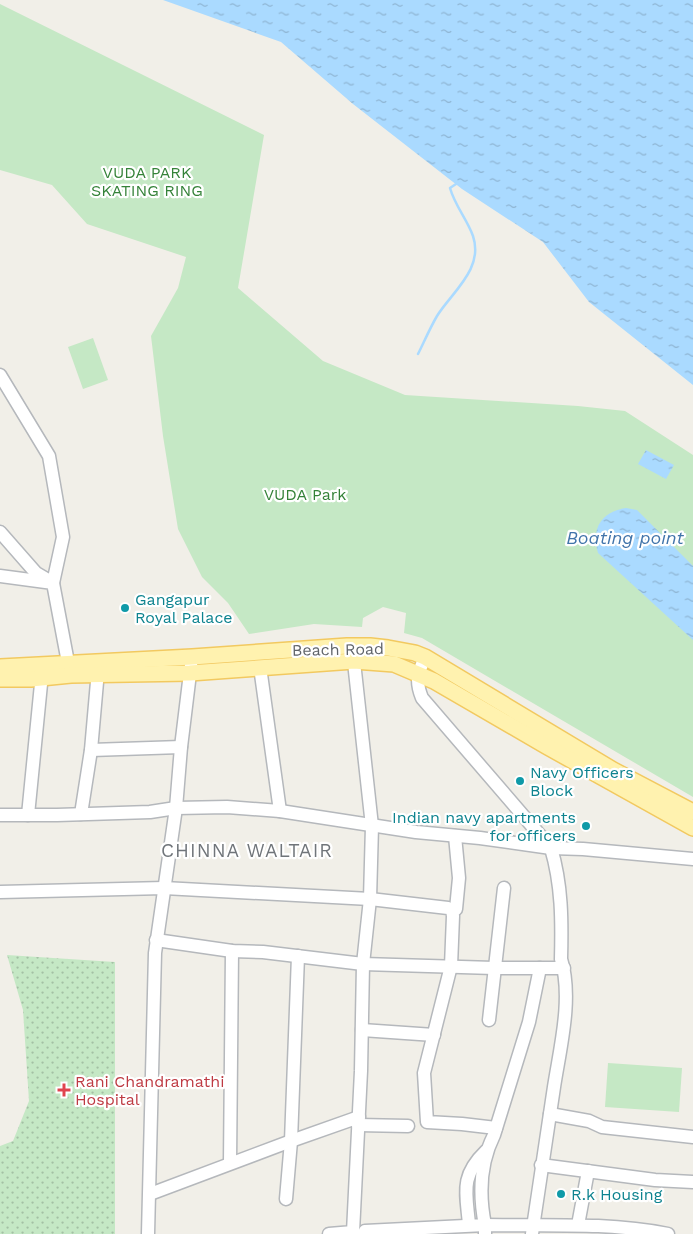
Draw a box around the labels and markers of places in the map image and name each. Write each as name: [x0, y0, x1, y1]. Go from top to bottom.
place label: Gangapur Royal Palace: [135, 590, 233, 627]
marker: Gangapur Royal Palace: [119, 602, 131, 614]
place label: Navy Officers Block: [530, 763, 634, 800]
marker: Navy Officers Block: [514, 775, 526, 787]
place label: Indian navy apartments for officers: [392, 808, 576, 845]
marker: Indian navy apartments for officers: [580, 820, 592, 832]
place label: Rani Chandramathi Hospital: [75, 1072, 224, 1109]
marker: Rani Chandramathi Hospital: [57, 1083, 71, 1097]
place label: R.k Housing: [571, 1185, 663, 1204]
marker: R.k Housing: [555, 1188, 567, 1200]

